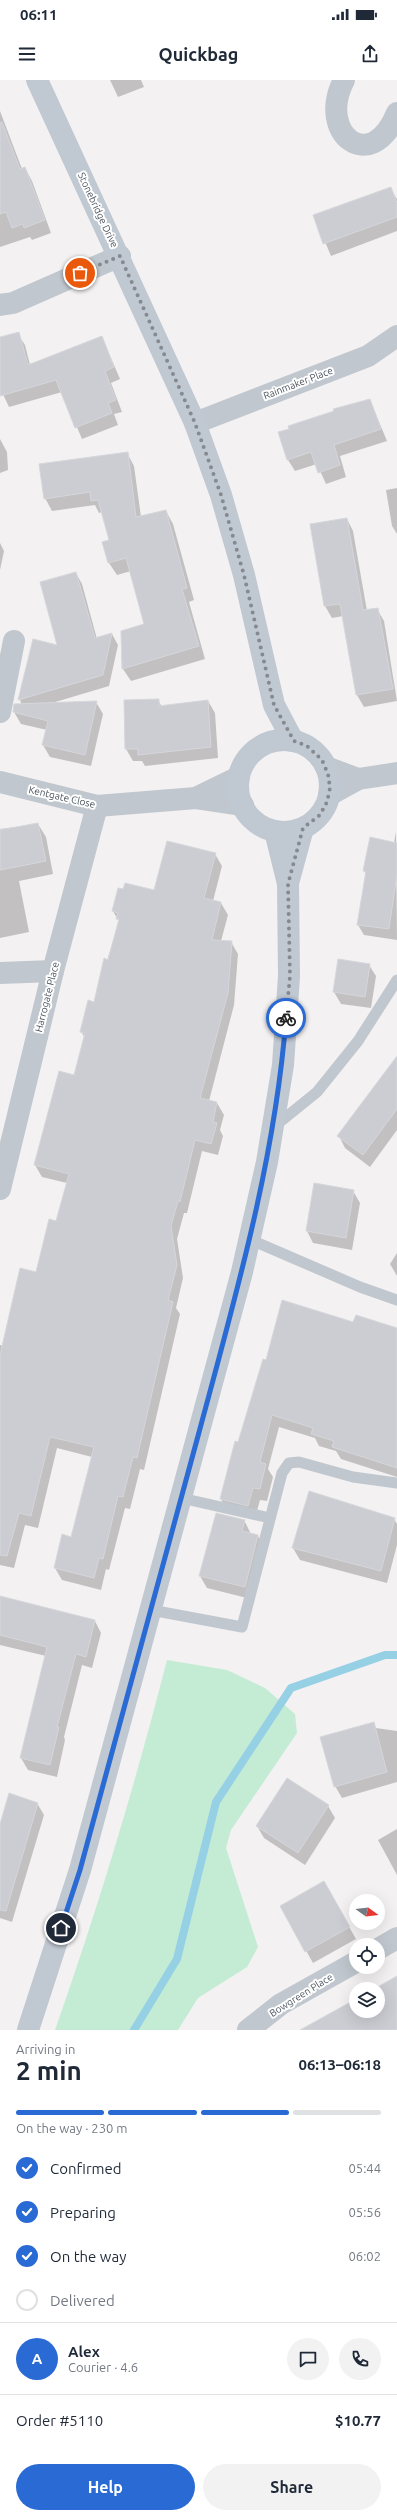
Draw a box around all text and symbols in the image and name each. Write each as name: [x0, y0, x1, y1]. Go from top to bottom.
text: 06:11: [20, 6, 58, 23]
icon: menu: [16, 43, 38, 65]
icon: share: [359, 43, 381, 65]
text: Quickbag: [159, 44, 238, 64]
street label: Stonebridge Drive: [76, 171, 120, 249]
pin: [63, 256, 97, 290]
icon: bag: [69, 262, 91, 284]
street label: Rainmaker Place: [262, 365, 334, 401]
street label: Kentgate Close: [28, 784, 96, 810]
street label: Harrogate Place: [33, 961, 61, 1033]
courier: [266, 998, 306, 1038]
icon: bike: [275, 1007, 297, 1029]
north arrow: [349, 1894, 385, 1930]
map controls: [349, 1894, 385, 2018]
pin: [44, 1911, 78, 1945]
icon: home: [50, 1917, 72, 1939]
button: locate: [349, 1938, 385, 1974]
street label: Bowgreen Place: [267, 1971, 335, 2019]
button: layers: [349, 1982, 385, 2018]
text: Arriving in: [16, 2042, 75, 2056]
text: 2 min: [16, 2056, 82, 2085]
text: 06:13–06:18: [298, 2056, 381, 2073]
text: On the way · 230 m: [16, 2121, 128, 2135]
icon: check: [16, 2157, 38, 2179]
text: Confirmed: [50, 2160, 122, 2177]
text: 05:44: [348, 2161, 381, 2175]
icon: check: [16, 2201, 38, 2223]
text: Preparing: [50, 2204, 116, 2221]
text: 05:56: [348, 2205, 381, 2219]
icon: check: [16, 2245, 38, 2267]
text: On the way: [50, 2248, 126, 2265]
text: 06:02: [348, 2249, 381, 2263]
text: Delivered: [50, 2292, 115, 2309]
button: chat: [287, 2338, 329, 2380]
button: phone: [339, 2338, 381, 2380]
text: Alex: [68, 2343, 100, 2360]
text: A: [32, 2350, 42, 2367]
text: Courier · 4.6: [68, 2360, 138, 2374]
text: Order #5110: [16, 2412, 103, 2429]
text: $10.77: [335, 2412, 381, 2429]
button: Help: [16, 2464, 195, 2510]
button: Share: [203, 2464, 381, 2510]

